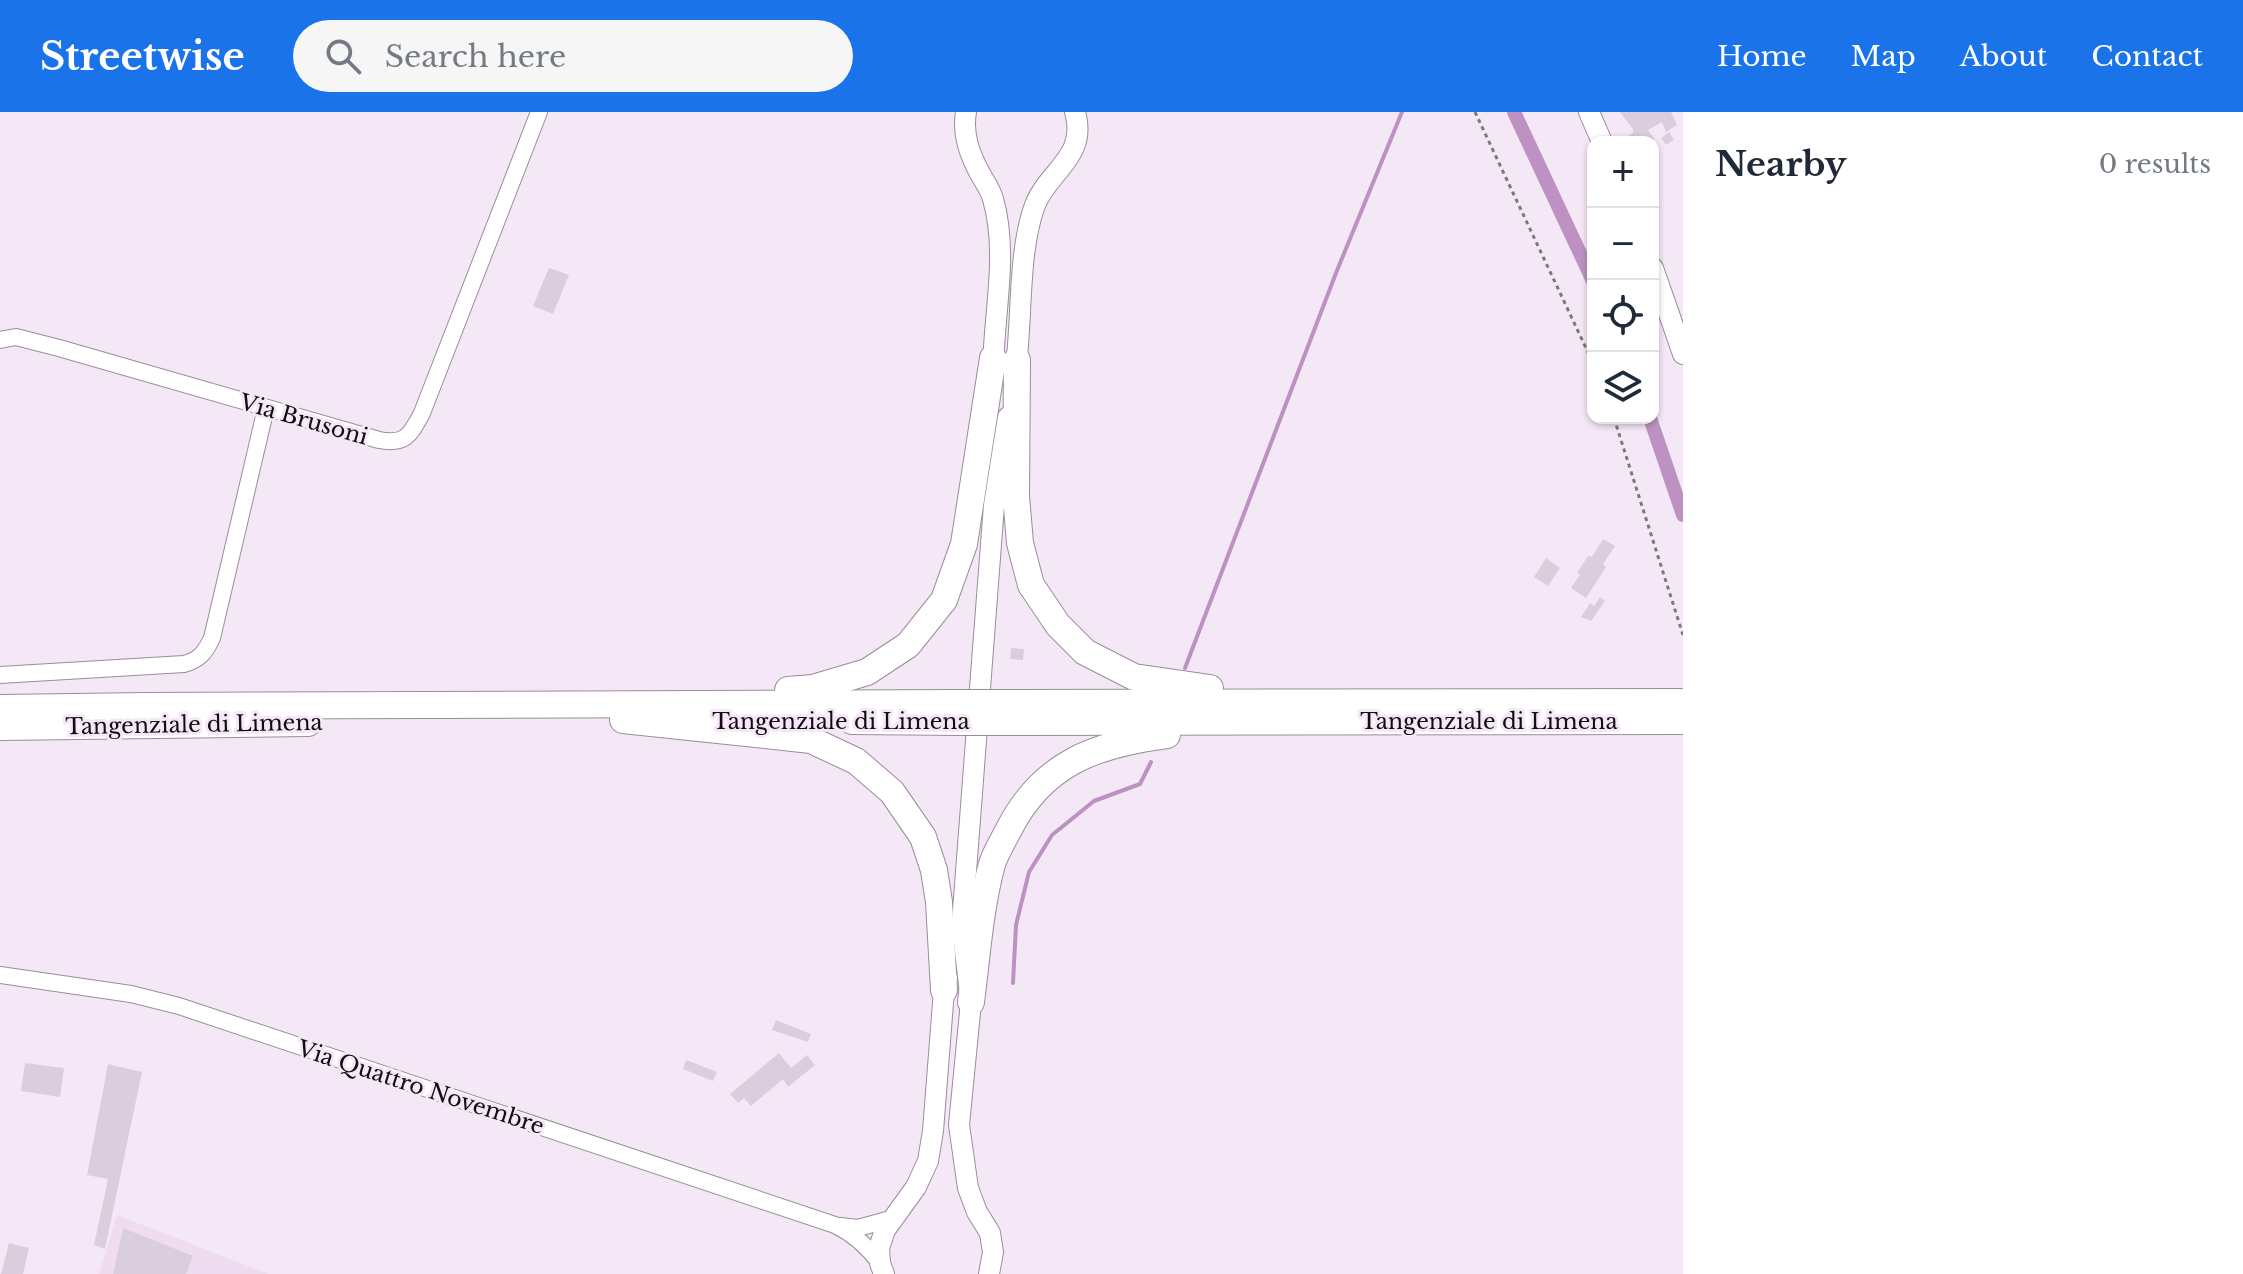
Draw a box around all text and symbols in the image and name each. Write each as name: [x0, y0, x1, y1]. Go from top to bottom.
search box: [293, 20, 853, 92]
text: Streetwise: [40, 33, 245, 80]
icon: search: [321, 34, 365, 78]
text: Search here: [385, 38, 566, 75]
text: Home: [1717, 39, 1807, 74]
text: Map: [1851, 39, 1916, 74]
text: About: [1960, 39, 2047, 74]
text: Contact: [2091, 39, 2203, 74]
map controls: [1587, 136, 1659, 424]
button: +: [1587, 136, 1659, 208]
text: Nearby: [1715, 143, 1847, 185]
text: 0 results: [2099, 148, 2211, 180]
button: −: [1587, 208, 1659, 280]
button: locate: [1587, 280, 1659, 352]
button: layers: [1587, 352, 1659, 424]
street label: Via Brusoni: [236, 388, 371, 451]
street label: Tangenziale di Limena: [712, 708, 970, 735]
street label: Tangenziale di Limena: [1360, 708, 1618, 735]
street label: Tangenziale di Limena: [65, 709, 324, 740]
street label: Via Quattro Novembre: [293, 1035, 548, 1140]

